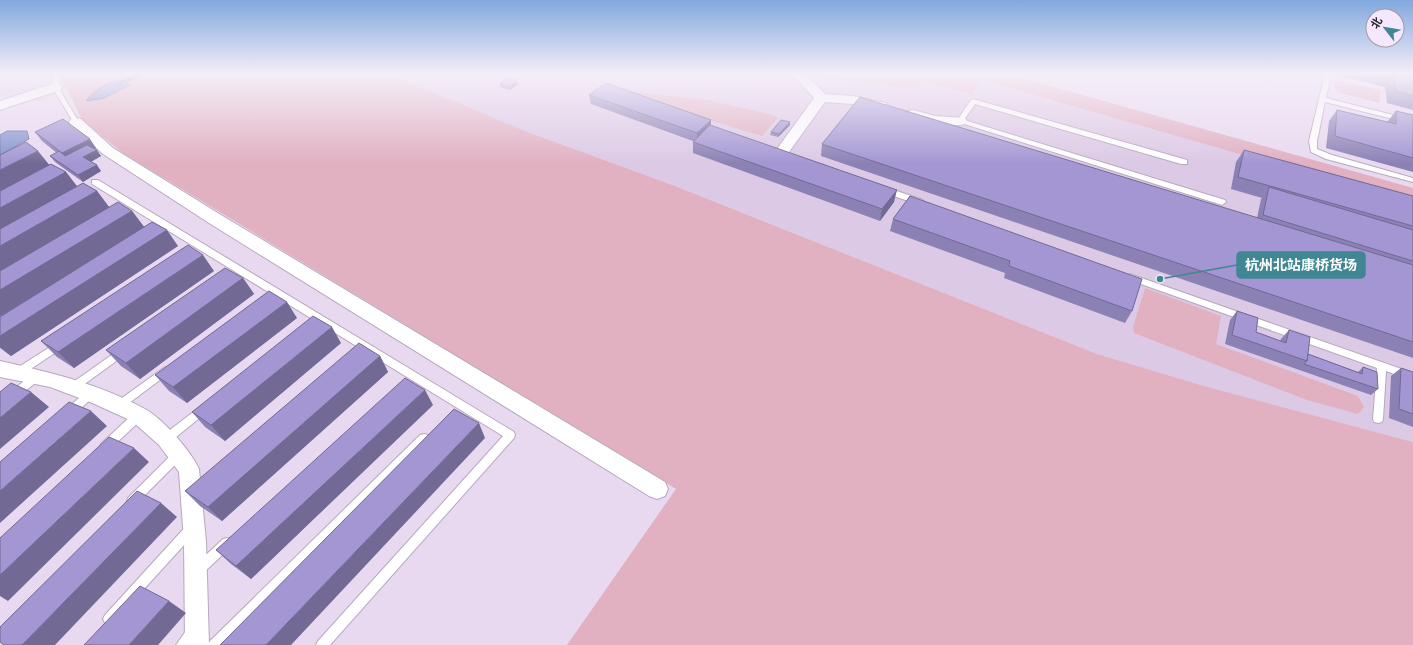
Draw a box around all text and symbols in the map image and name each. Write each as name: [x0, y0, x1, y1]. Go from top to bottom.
north arrow: [1365, 8, 1405, 48]
text: 北: [1368, 15, 1385, 31]
callout: 杭州北站康桥货场: [1237, 252, 1365, 278]
text: 杭州北站康桥货场: [1245, 257, 1357, 273]

